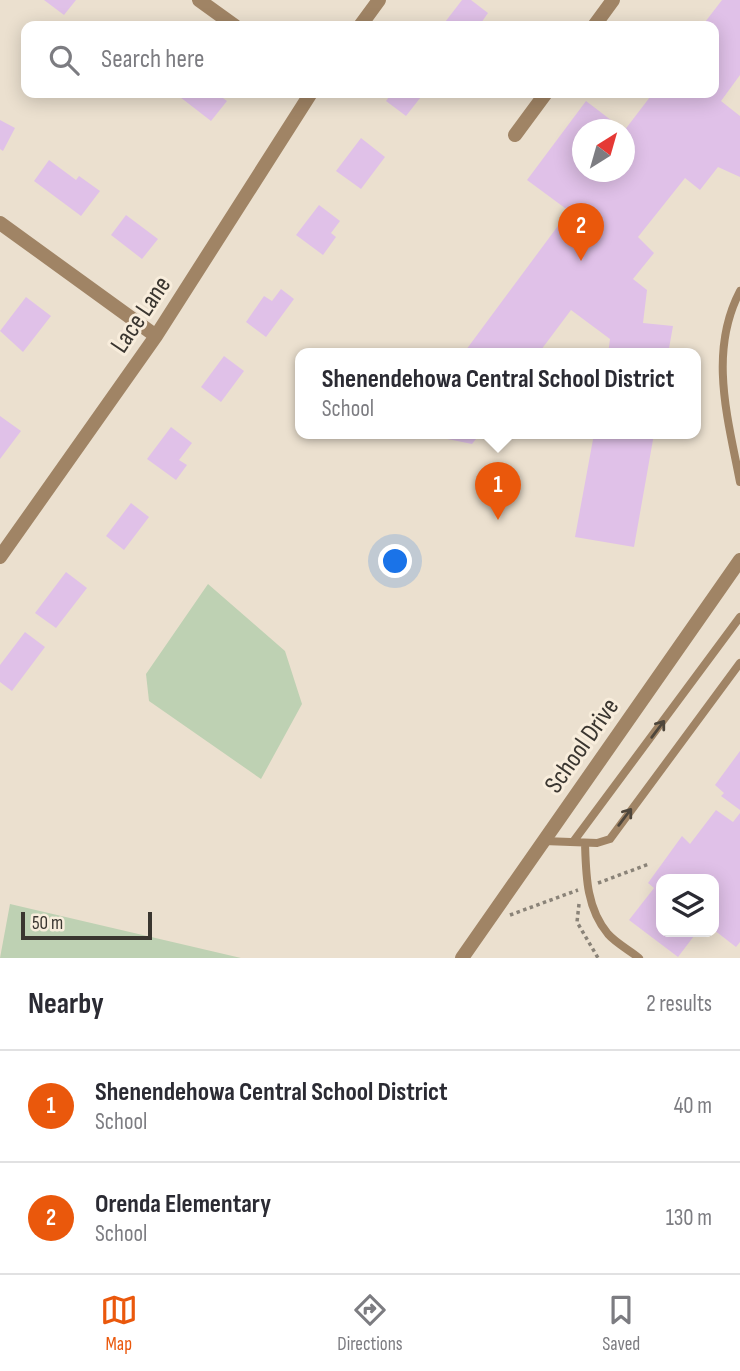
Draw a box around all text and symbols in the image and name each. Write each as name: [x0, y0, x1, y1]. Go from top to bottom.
search box: [21, 21, 719, 98]
icon: search: [45, 41, 83, 79]
text: Search here: [101, 44, 204, 75]
north arrow: [572, 119, 635, 182]
pin: 2: [558, 203, 604, 261]
street label: Lace Lane: [104, 271, 178, 359]
popup: [295, 348, 701, 439]
text: Shenendehowa Central School District: [322, 364, 674, 395]
text: School: [322, 395, 374, 423]
pin: 1: [475, 462, 521, 520]
your location: [378, 544, 412, 578]
street label: School Drive: [538, 692, 626, 799]
one-way arrow: [651, 720, 665, 739]
one-way arrow: [618, 808, 633, 827]
map controls: [656, 874, 719, 937]
button: layers: [656, 874, 719, 937]
scale bar: [21, 909, 152, 941]
text: 50 m: [32, 912, 63, 935]
text: Nearby: [28, 986, 104, 1022]
text: 2 results: [646, 990, 712, 1018]
text: Shenendehowa Central School District: [95, 1077, 447, 1108]
text: 1: [46, 1092, 56, 1120]
text: 40 m: [674, 1092, 712, 1120]
text: School: [95, 1108, 147, 1136]
text: Orenda Elementary: [95, 1189, 271, 1220]
text: 2: [46, 1204, 56, 1232]
text: 130 m: [666, 1204, 712, 1232]
text: School: [95, 1220, 147, 1248]
tab: Map: [100, 1291, 138, 1356]
tab: Directions: [337, 1291, 403, 1356]
tab: Saved: [602, 1291, 640, 1356]

